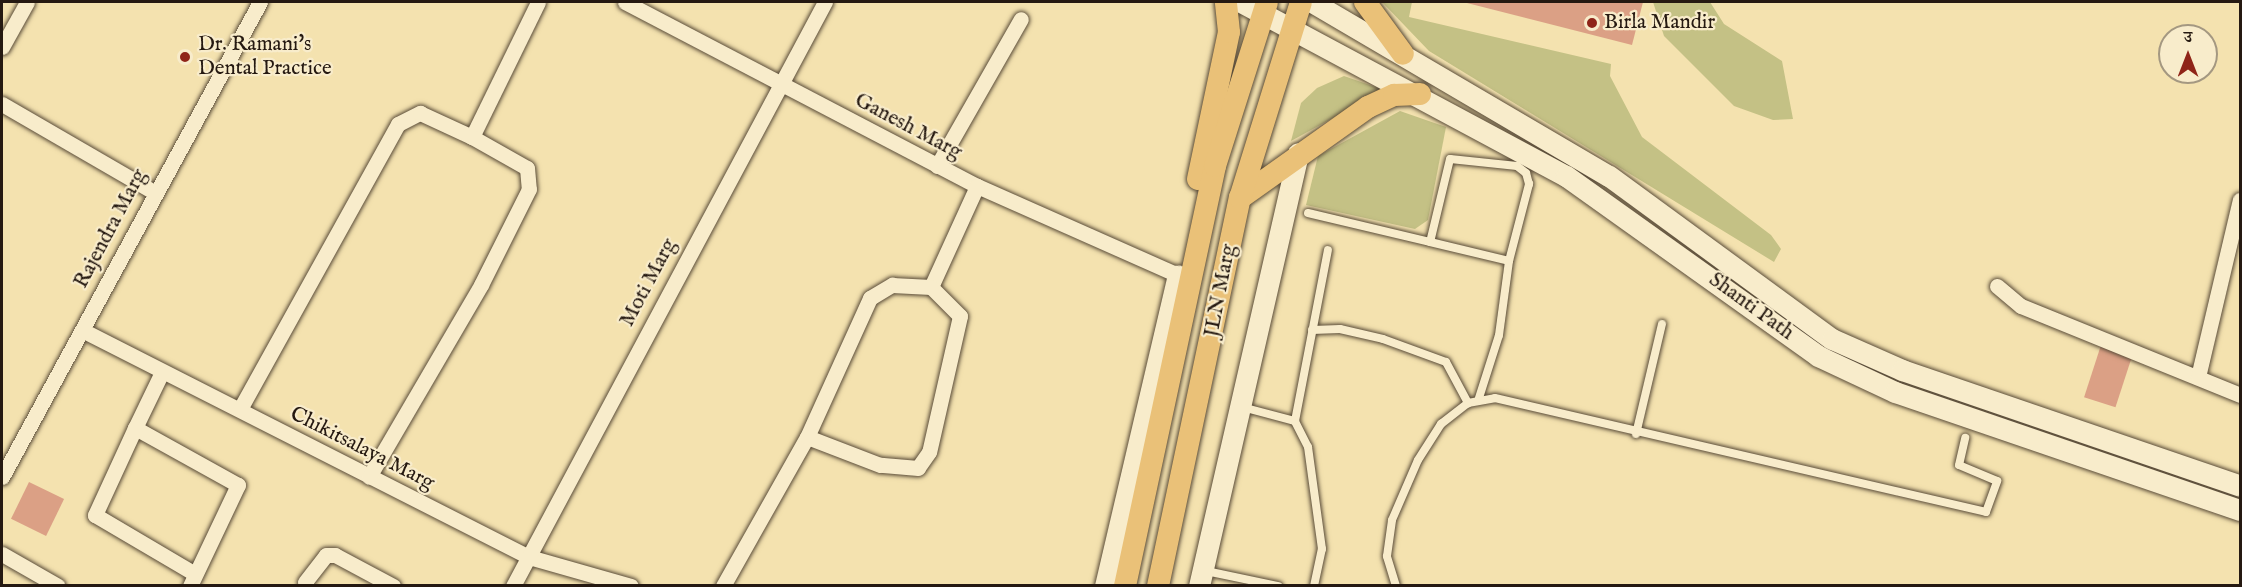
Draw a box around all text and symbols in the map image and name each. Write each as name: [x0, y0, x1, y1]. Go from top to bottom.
place label: Birla Mandir: [1604, 10, 1715, 36]
marker: Birla Mandir: [1585, 16, 1599, 30]
north arrow: [2158, 24, 2218, 84]
text: उ: [2184, 28, 2192, 48]
place label: Dr. Ramani's Dental Practice: [198, 32, 332, 82]
marker: Dr. Ramani's Dental Practice: [176, 48, 194, 66]
street label: Ganesh Marg: [850, 88, 966, 166]
street label: Rajendra Marg: [69, 165, 153, 293]
street label: Moti Marg: [615, 235, 683, 331]
street label: JLN Marg: [1200, 242, 1242, 340]
street label: Shanti Path: [1704, 268, 1798, 346]
street label: Chikitsalaya Marg: [286, 402, 438, 496]

